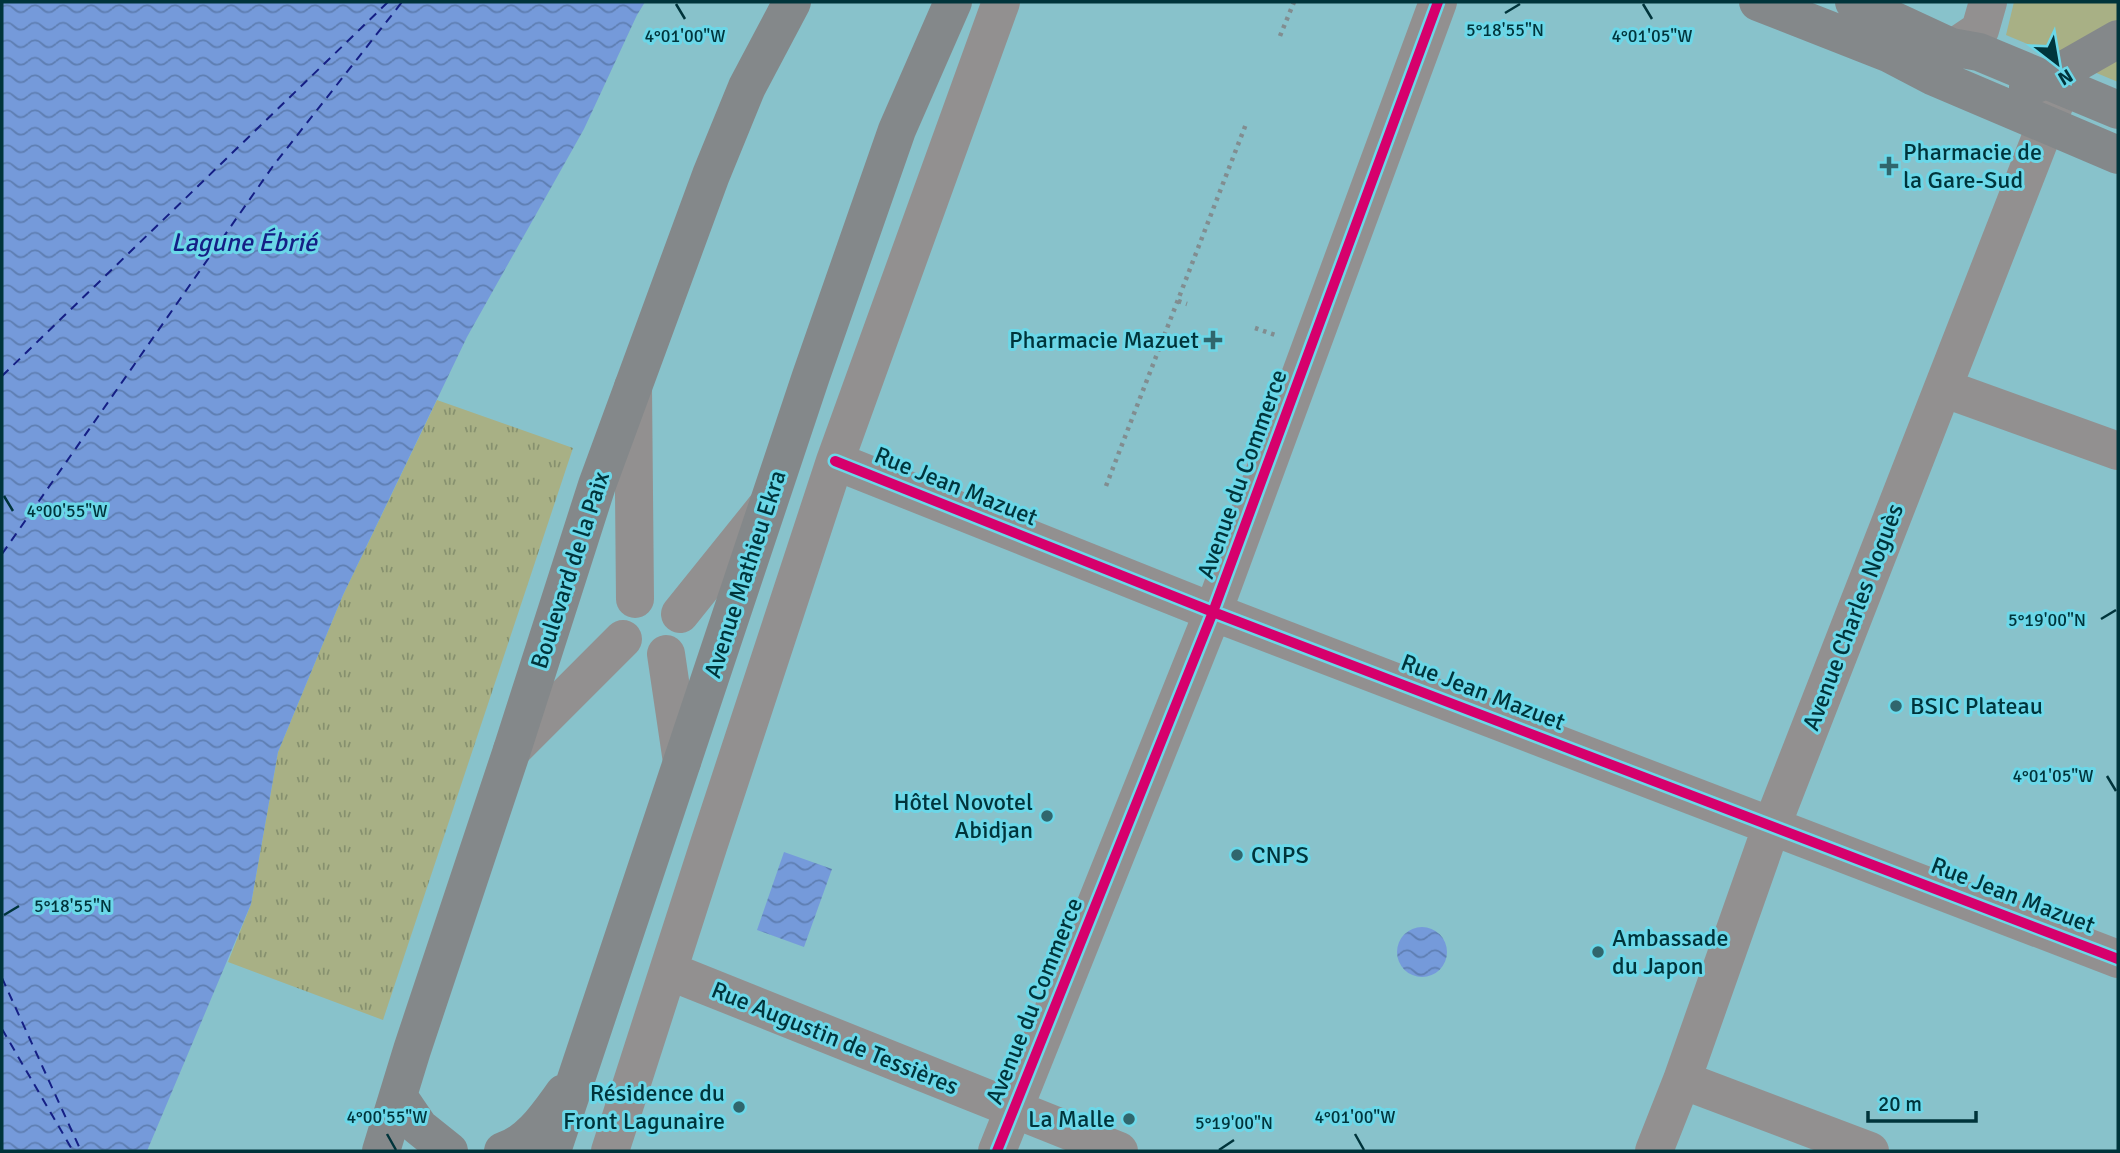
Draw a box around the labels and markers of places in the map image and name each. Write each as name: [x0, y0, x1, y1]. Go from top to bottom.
place label: Pharmacie de la Gare-Sud: [1903, 137, 2042, 195]
marker: Pharmacie de la Gare-Sud: [1881, 158, 1897, 174]
place label: Pharmacie Mazuet: [1009, 325, 1199, 355]
marker: Pharmacie Mazuet: [1205, 332, 1221, 348]
place label: BSIC Plateau: [1910, 691, 2043, 721]
marker: BSIC Plateau: [1888, 698, 1904, 714]
place label: Hôtel Novotel Abidjan: [893, 787, 1033, 845]
marker: Hôtel Novotel Abidjan: [1039, 808, 1055, 824]
place label: CNPS: [1251, 840, 1309, 870]
marker: CNPS: [1229, 847, 1245, 863]
place label: Ambassade du Japon: [1612, 923, 1728, 981]
marker: Ambassade du Japon: [1590, 944, 1606, 960]
place label: Résidence du Front Lagunaire: [563, 1078, 725, 1136]
marker: Résidence du Front Lagunaire: [731, 1099, 747, 1115]
place label: La Malle: [1028, 1104, 1115, 1134]
marker: La Malle: [1121, 1111, 1137, 1127]

